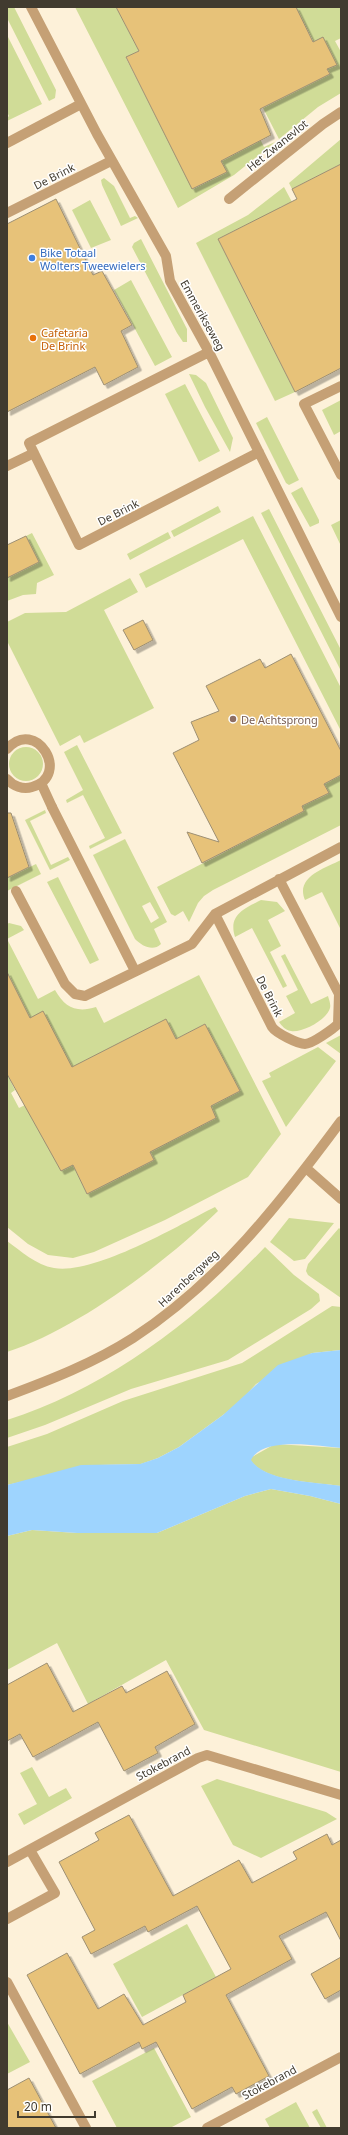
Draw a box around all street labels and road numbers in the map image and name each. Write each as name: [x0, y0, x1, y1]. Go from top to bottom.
street label: Het Zwanevlot: [243, 116, 311, 174]
street label: De Brink: [31, 159, 77, 193]
street label: Emmerikseweg: [177, 277, 229, 353]
street label: De Brink: [95, 495, 141, 529]
street label: De Brink: [253, 973, 287, 1019]
street label: Harenbergweg: [155, 1246, 221, 1310]
street label: Stokebrand: [133, 1742, 193, 1784]
street label: Stokebrand: [239, 2061, 299, 2103]

